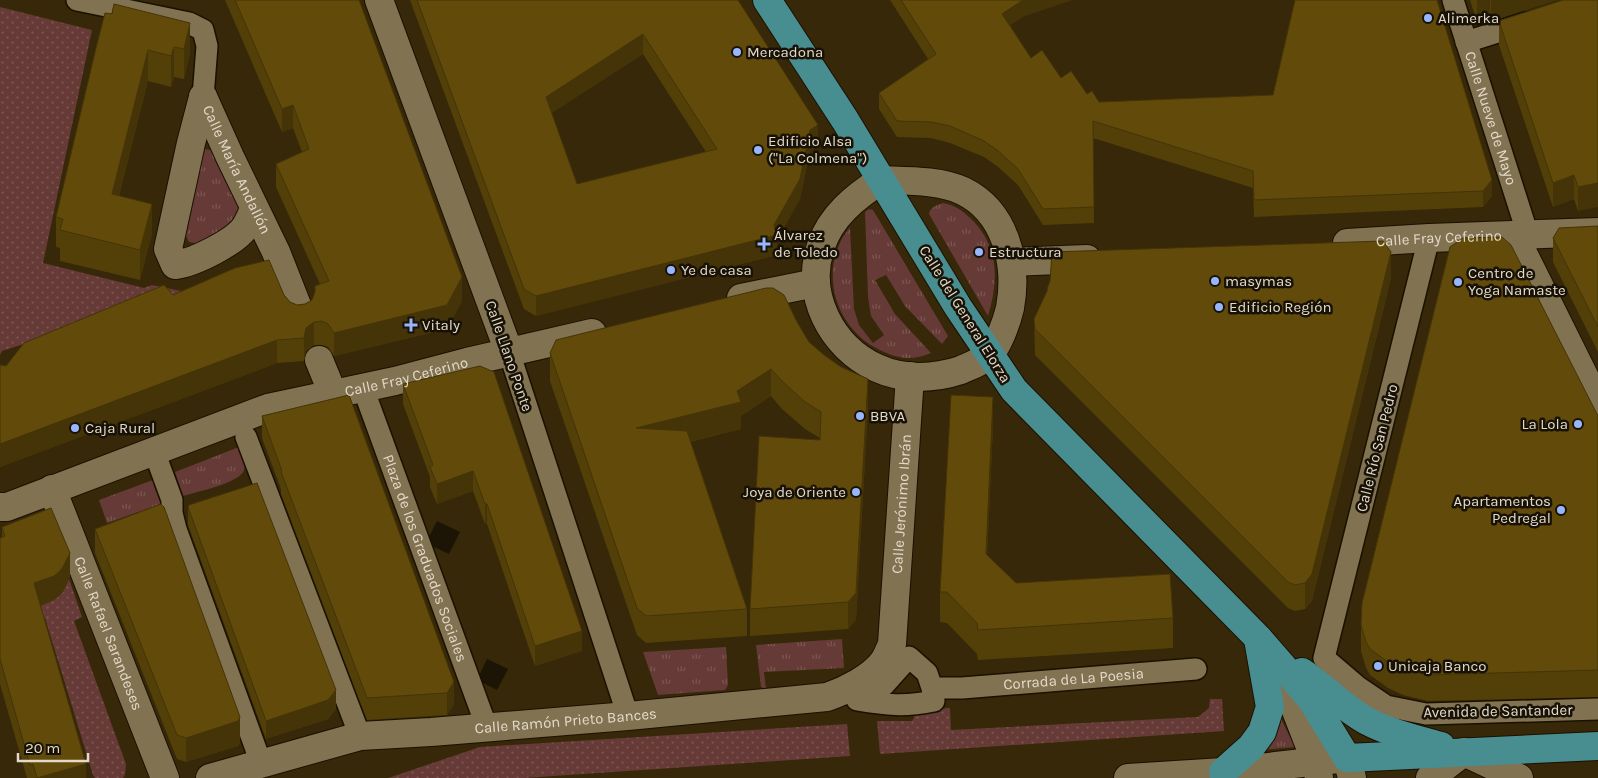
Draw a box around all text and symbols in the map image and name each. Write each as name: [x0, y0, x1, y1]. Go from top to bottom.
place label: Alimerka: [1438, 9, 1499, 27]
marker: Alimerka: [1422, 12, 1434, 24]
place label: Mercadona: [747, 43, 823, 61]
marker: Mercadona: [731, 46, 743, 58]
street label: Calle Nueve de Mayo: [1461, 49, 1520, 187]
street label: Calle María Andallón: [199, 102, 275, 237]
place label: Edificio Alsa ("La Colmena"): [768, 132, 867, 167]
marker: Edificio Alsa ("La Colmena"): [752, 144, 764, 156]
place label: Álvarez de Toledo: [774, 226, 838, 261]
street label: Calle Fray Ceferino: [1375, 226, 1502, 250]
marker: Álvarez de Toledo: [758, 238, 770, 250]
street label: Calle del General Elorza: [915, 242, 1015, 386]
place label: Estructura: [989, 243, 1062, 261]
marker: Estructura: [973, 246, 985, 258]
place label: Ye de casa: [681, 261, 752, 279]
marker: Ye de casa: [665, 264, 677, 276]
place label: Centro de Yoga Namaste: [1468, 264, 1566, 299]
place label: masymas: [1225, 272, 1292, 290]
marker: masymas: [1209, 275, 1221, 287]
marker: Centro de Yoga Namaste: [1452, 276, 1464, 288]
street label: Calle Llano Ponte: [482, 298, 536, 414]
place label: Edificio Región: [1229, 298, 1331, 316]
marker: Edificio Región: [1213, 301, 1225, 313]
place label: Vitaly: [422, 316, 460, 334]
marker: Vitaly: [404, 318, 418, 332]
street label: Calle Fray Ceferino: [343, 353, 470, 400]
street label: Calle Río San Pedro: [1352, 382, 1402, 514]
place label: BBVA: [870, 407, 906, 425]
marker: BBVA: [854, 410, 866, 422]
place label: La Lola: [1522, 415, 1568, 433]
marker: La Lola: [1572, 418, 1584, 430]
place label: Caja Rural: [85, 419, 155, 437]
marker: Caja Rural: [69, 422, 81, 434]
street label: Calle Jerónimo Ibrán: [888, 434, 915, 574]
street label: Plaza de los Graduados Sociales: [379, 452, 471, 664]
place label: Joya de Oriente: [743, 483, 846, 501]
marker: Joya de Oriente: [850, 486, 862, 498]
place label: Apartamentos Pedregal: [1454, 492, 1551, 527]
marker: Apartamentos Pedregal: [1555, 504, 1567, 516]
street label: Calle Rafael Sarandeses: [70, 554, 147, 713]
place label: Unicaja Banco: [1388, 657, 1486, 675]
marker: Unicaja Banco: [1372, 660, 1384, 672]
street label: Corrada de La Poesia: [1003, 664, 1145, 694]
street label: Avenida de Santander: [1423, 701, 1573, 721]
street label: Calle Ramón Prieto Bances: [474, 704, 658, 737]
scale bar: [18, 730, 88, 762]
text: 20 m: [25, 739, 60, 757]

